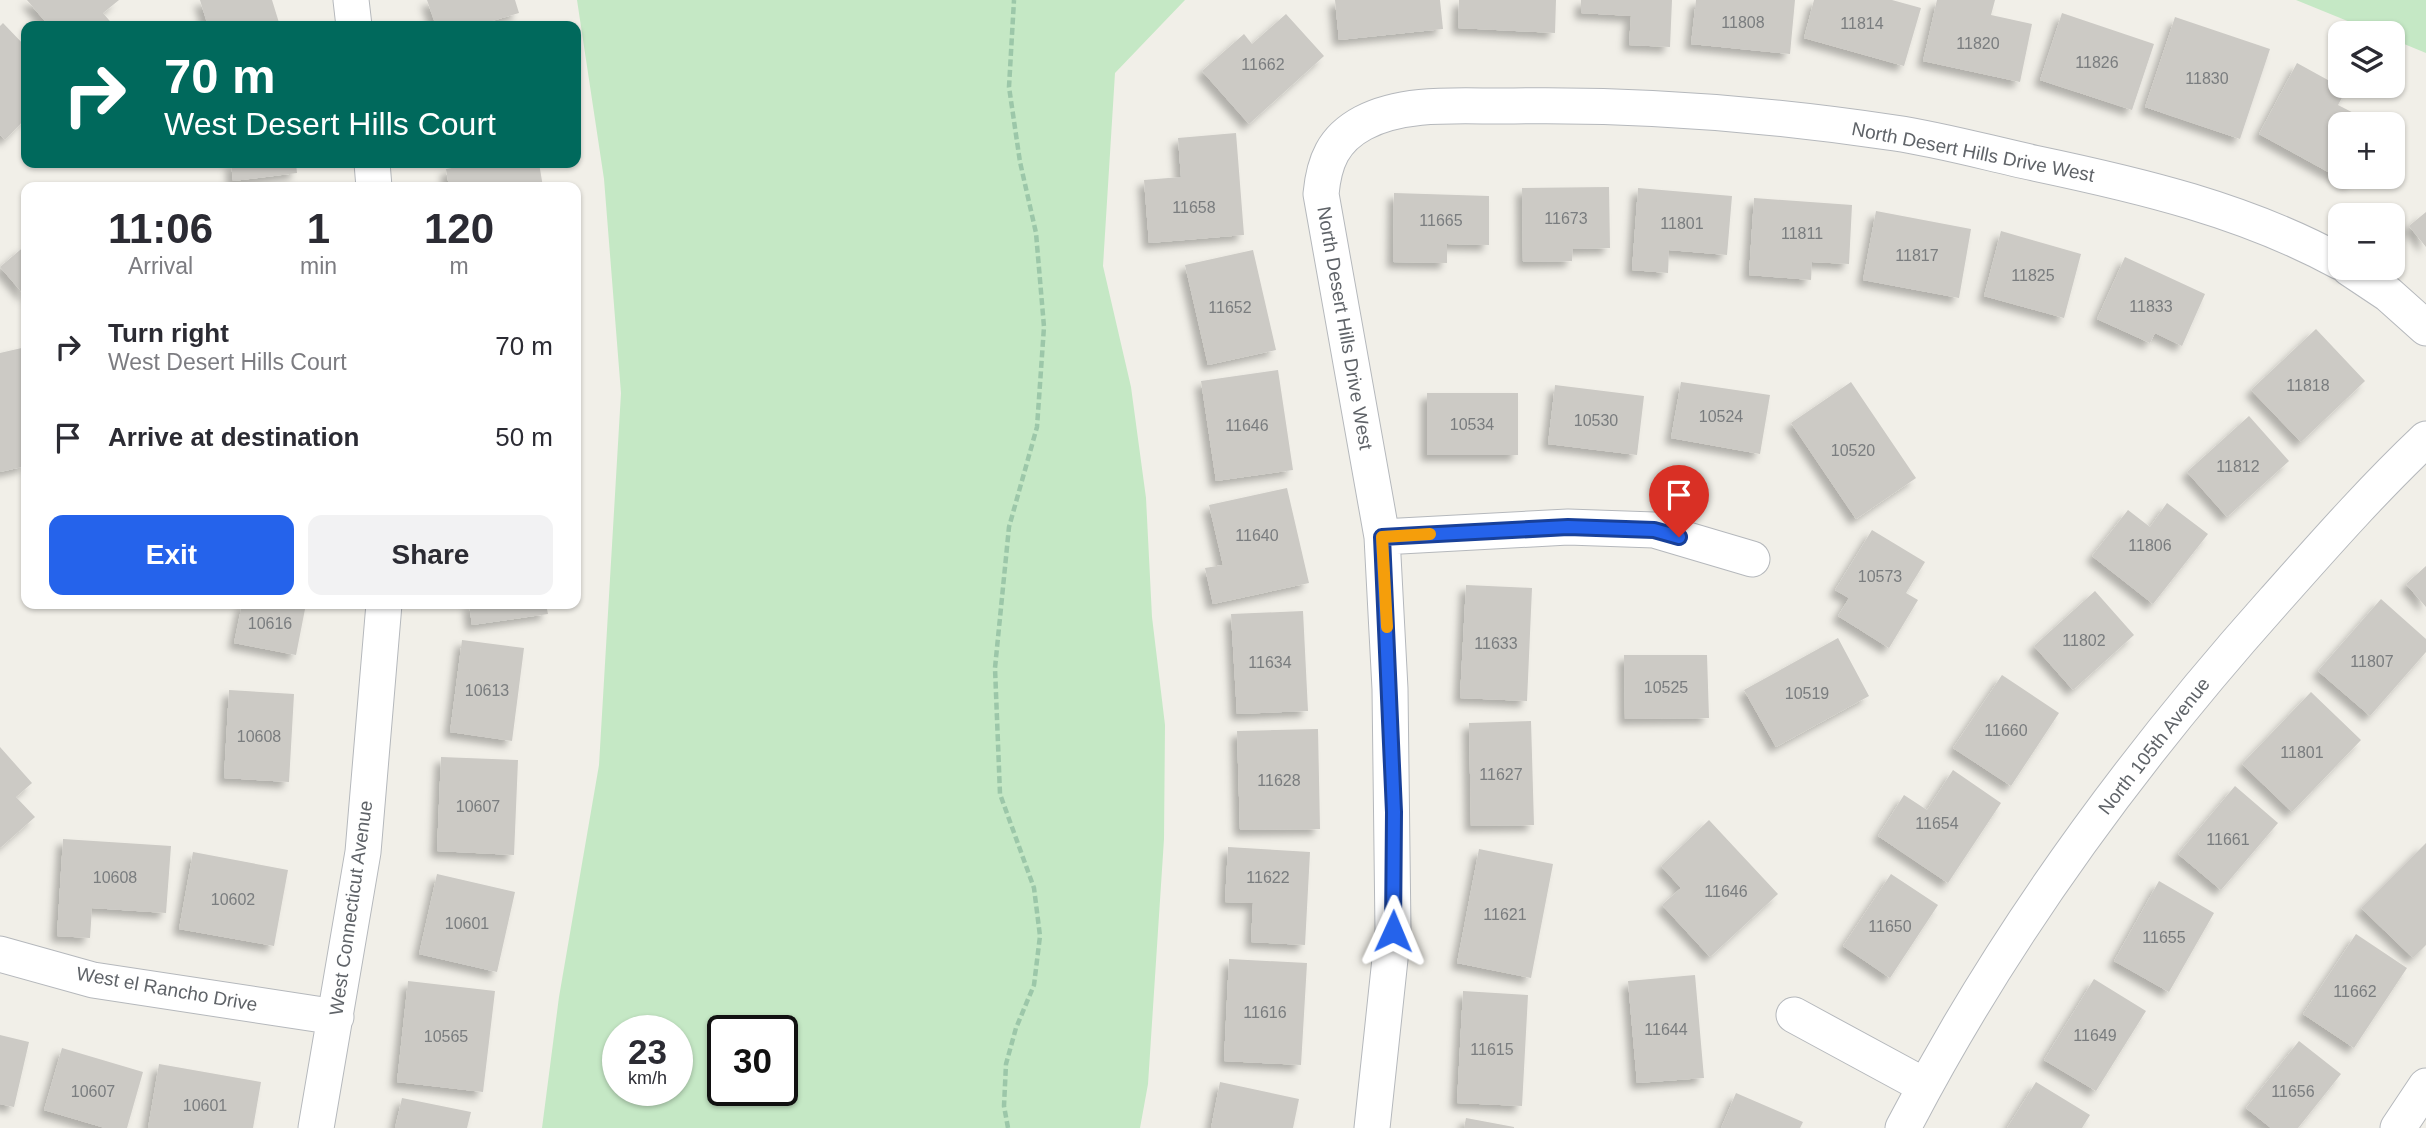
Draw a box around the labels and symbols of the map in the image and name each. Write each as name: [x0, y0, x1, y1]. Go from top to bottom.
house number: 11808: [1721, 14, 1765, 31]
house number: 11814: [1840, 15, 1884, 32]
house number: 11820: [1956, 35, 2000, 52]
house number: 11826: [2075, 54, 2119, 71]
house number: 11662: [1241, 56, 1285, 73]
house number: 11830: [2185, 70, 2229, 87]
street label: North Desert Hills Drive West: [1850, 118, 2097, 186]
house number: 11658: [1172, 199, 1216, 216]
street label: North Desert Hills Drive West: [1313, 205, 1377, 452]
house number: 11673: [1544, 210, 1588, 227]
house number: 11665: [1419, 212, 1463, 229]
house number: 11801: [1660, 215, 1704, 232]
house number: 11811: [1781, 225, 1823, 242]
house number: 11817: [1895, 247, 1939, 264]
house number: 11825: [2011, 267, 2055, 284]
house number: 11833: [2129, 298, 2173, 315]
house number: 11652: [1208, 299, 1252, 316]
house number: 11818: [2286, 377, 2330, 394]
house number: 10524: [1699, 408, 1743, 425]
house number: 10530: [1574, 412, 1618, 429]
house number: 10534: [1450, 416, 1494, 433]
house number: 11646: [1225, 417, 1269, 434]
house number: 10520: [1831, 442, 1875, 459]
house number: 11812: [2216, 458, 2260, 475]
pin: [1649, 465, 1709, 537]
house number: 11640: [1235, 527, 1279, 544]
house number: 11806: [2128, 537, 2172, 554]
house number: 10573: [1858, 568, 1902, 585]
house number: 10616: [248, 615, 292, 632]
house number: 11802: [2062, 632, 2106, 649]
house number: 11633: [1474, 635, 1518, 652]
house number: 11807: [2350, 653, 2394, 670]
house number: 11634: [1248, 654, 1292, 671]
street label: North 105th Avenue: [2094, 673, 2214, 819]
house number: 10525: [1644, 679, 1688, 696]
house number: 10613: [465, 682, 509, 699]
house number: 10519: [1785, 685, 1829, 702]
house number: 11660: [1984, 722, 2028, 739]
house number: 10608: [237, 728, 281, 745]
house number: 11801: [2280, 744, 2324, 761]
house number: 11627: [1479, 766, 1523, 783]
house number: 11628: [1257, 772, 1301, 789]
house number: 10607: [456, 798, 500, 815]
street label: West Connecticut Avenue: [326, 799, 376, 1017]
house number: 11654: [1915, 815, 1959, 832]
house number: 11661: [2206, 831, 2250, 848]
house number: 10608: [93, 869, 137, 886]
house number: 11622: [1246, 869, 1290, 886]
house number: 11646: [1704, 883, 1748, 900]
house number: 10602: [211, 891, 255, 908]
position arrow: [1356, 894, 1430, 968]
house number: 11621: [1483, 906, 1527, 923]
house number: 10601: [445, 915, 489, 932]
house number: 11650: [1868, 918, 1912, 935]
house number: 11655: [2142, 929, 2186, 946]
street label: West el Rancho Drive: [75, 963, 259, 1015]
house number: 11662: [2333, 983, 2377, 1000]
house number: 11616: [1243, 1004, 1287, 1021]
speed limit sign: 30: [707, 1015, 798, 1106]
house number: 11644: [1644, 1021, 1688, 1038]
house number: 11649: [2073, 1027, 2117, 1044]
house number: 10565: [424, 1028, 468, 1045]
house number: 11615: [1470, 1041, 1514, 1058]
house number: 10607: [71, 1083, 115, 1100]
house number: 11656: [2271, 1083, 2315, 1100]
house number: 10601: [183, 1097, 227, 1114]

